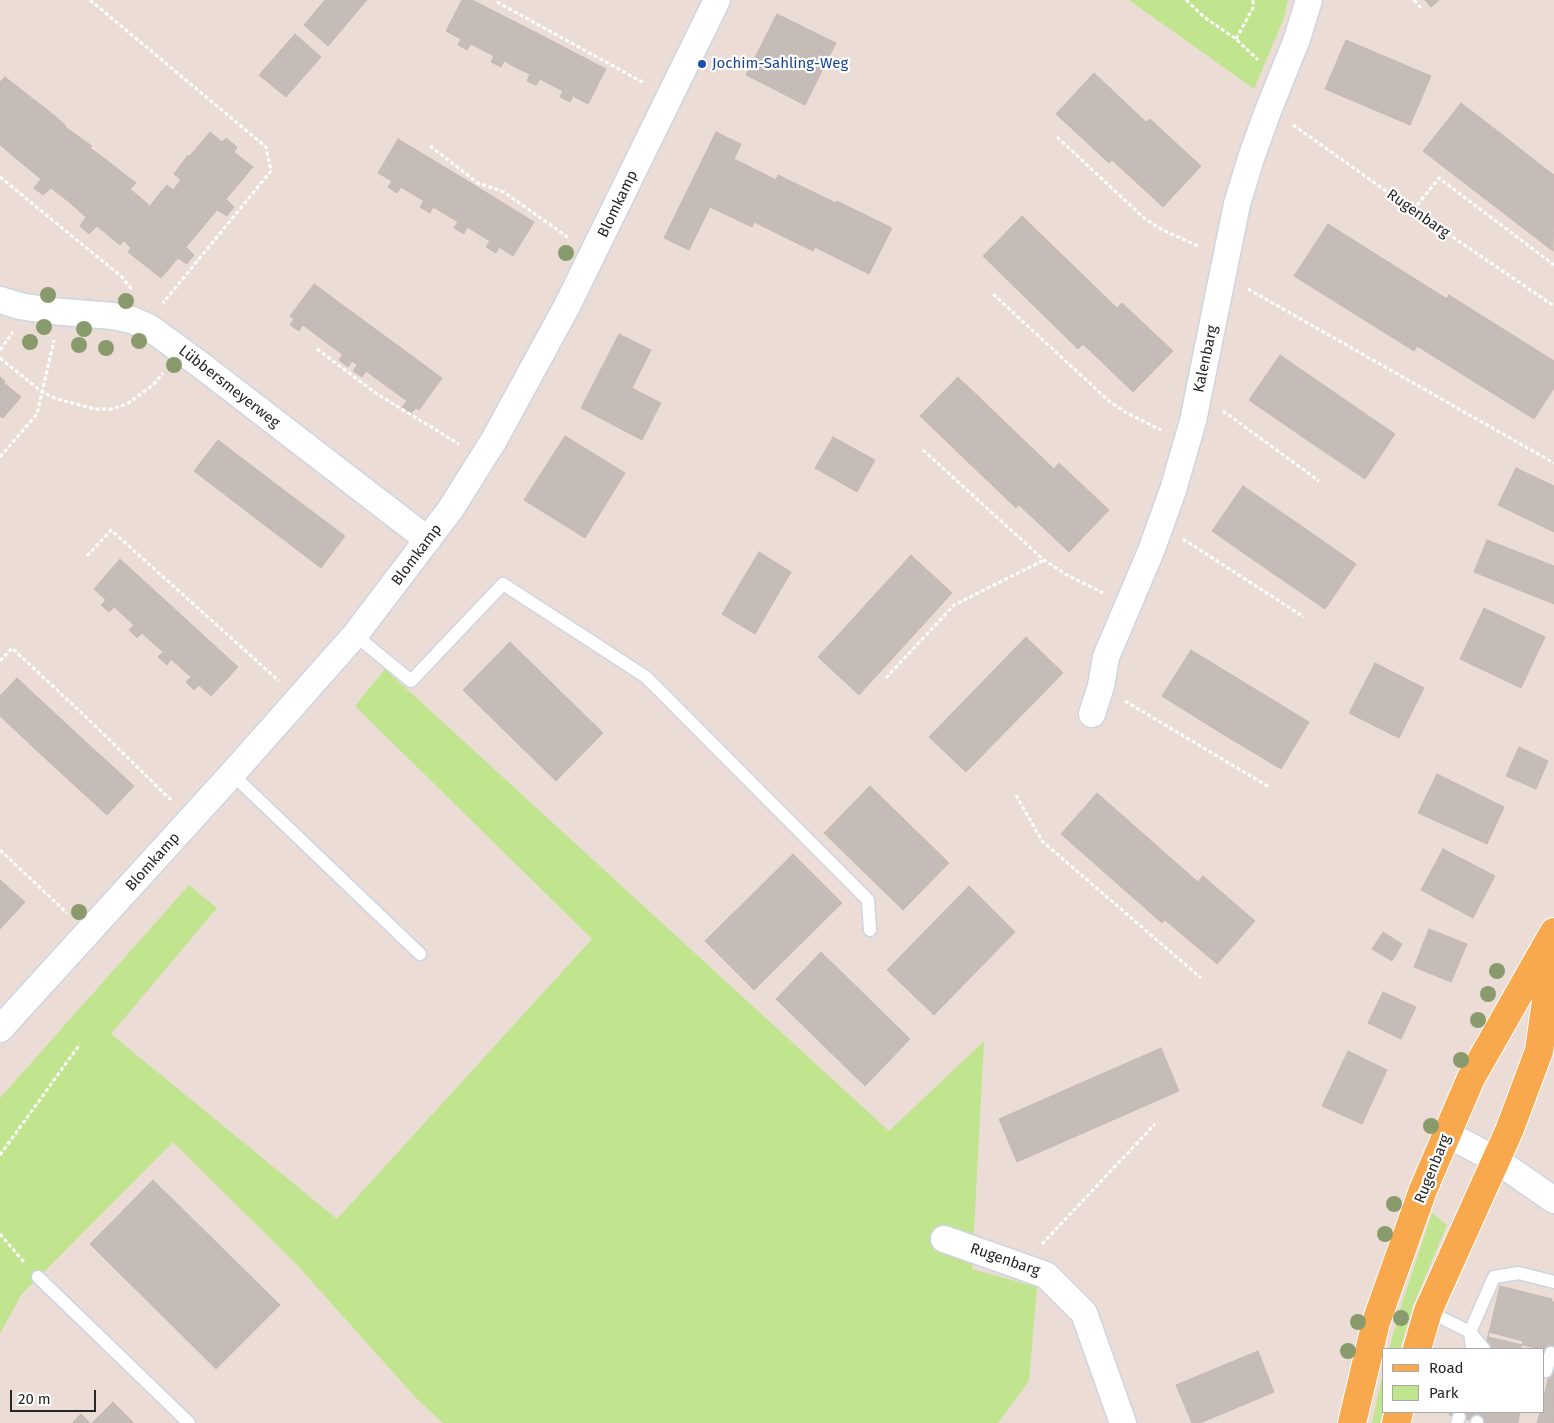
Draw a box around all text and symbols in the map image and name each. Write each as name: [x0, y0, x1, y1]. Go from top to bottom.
place label: Jochim-Sahling-Weg: [712, 55, 848, 73]
marker: Jochim-Sahling-Weg: [696, 58, 708, 70]
street label: Blomkamp: [594, 168, 642, 240]
street label: Rugenbarg: [1383, 186, 1453, 242]
street label: Kalenbarg: [1190, 324, 1222, 394]
street label: Lübbersmeyerweg: [175, 342, 283, 432]
street label: Blomkamp: [388, 521, 446, 589]
street label: Blomkamp: [122, 829, 184, 895]
street label: Rugenbarg: [1411, 1132, 1455, 1206]
street label: Rugenbarg: [968, 1240, 1042, 1280]
legend: [1382, 1348, 1544, 1413]
text: Road: [1429, 1359, 1464, 1377]
scale bar: [12, 1380, 99, 1412]
text: Park: [1429, 1384, 1459, 1402]
text: 20 m: [18, 1390, 51, 1408]

